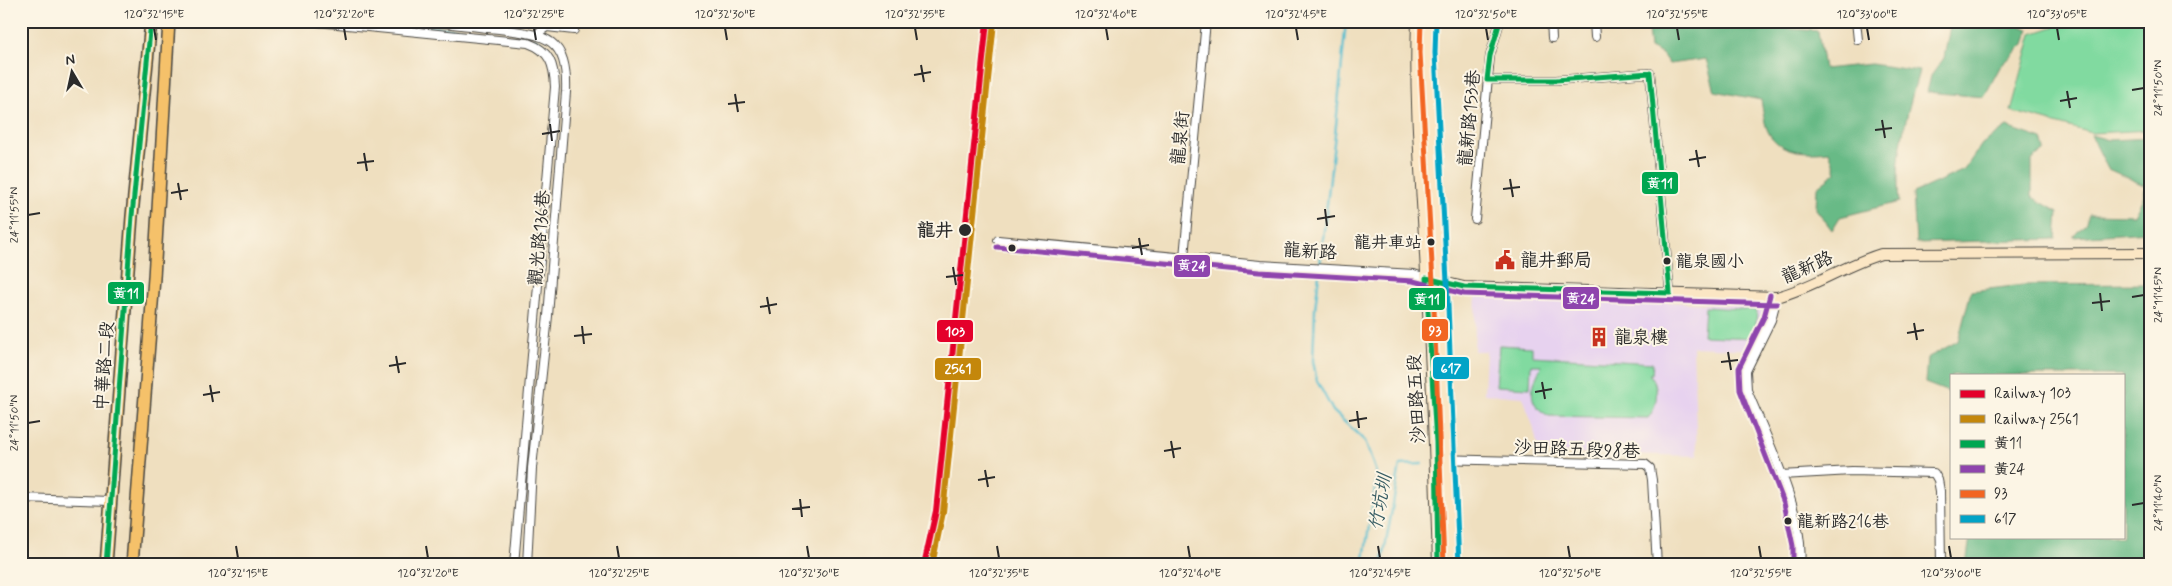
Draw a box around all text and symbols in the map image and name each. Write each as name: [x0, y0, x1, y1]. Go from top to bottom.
text: 120°32'15"E: [124, 7, 184, 23]
text: 120°32'20"E: [313, 7, 375, 23]
text: 120°32'25"E: [504, 7, 564, 23]
text: 120°32'30"E: [695, 7, 755, 23]
text: 120°32'35"E: [885, 7, 945, 23]
text: 120°32'40"E: [1075, 7, 1137, 23]
text: 120°32'45"E: [1265, 7, 1327, 23]
text: 120°32'50"E: [1455, 7, 1517, 23]
text: 120°32'55"E: [1646, 7, 1708, 23]
text: 120°33'00"E: [1837, 7, 1897, 23]
text: 120°33'05"E: [2027, 7, 2087, 23]
north arrow: [48, 48, 98, 98]
text: N: [64, 51, 76, 70]
text: 24°11'50"N: [2151, 60, 2167, 116]
street label: 龍新路153巷: [1454, 69, 1486, 167]
street label: 龍泉街: [1167, 110, 1195, 166]
line badge: 黃11: [1641, 171, 1679, 195]
text: 黃11: [1647, 175, 1673, 193]
text: 24°11'55"N: [7, 187, 23, 243]
street label: 觀光路136巷: [524, 189, 556, 287]
place label: 龍井: [917, 219, 953, 243]
marker: 龍井: [957, 222, 973, 238]
place label: 龍井車站: [1354, 232, 1422, 254]
marker: 龍井車站: [1426, 237, 1436, 247]
street label: 龍新路: [1282, 239, 1338, 265]
unlabelled marker: [1007, 243, 1017, 253]
street label: 龍新路: [1778, 246, 1837, 290]
public building icon: 龍井郵局: [1494, 249, 1516, 271]
place label: 龍井郵局: [1520, 249, 1592, 273]
place label: 龍泉國小: [1676, 251, 1744, 273]
line badge: 黃24: [1173, 254, 1211, 278]
marker: 龍泉國小: [1662, 256, 1672, 266]
text: 黃24: [1177, 257, 1207, 275]
text: 24°11'45"N: [2151, 267, 2167, 323]
line badge: 黃11: [107, 281, 145, 305]
text: 黃11: [113, 285, 139, 303]
line badge: 黃24: [1562, 286, 1600, 310]
line badge: 黃11: [1408, 287, 1446, 311]
text: 黃24: [1566, 290, 1596, 308]
text: 黃11: [1414, 291, 1440, 309]
line badge: 93: [1421, 318, 1449, 342]
line badge: 103: [936, 319, 974, 343]
street label: 中華路二段: [90, 320, 120, 412]
text: 93: [1429, 322, 1441, 340]
text: 103: [945, 323, 965, 341]
building icon: 龍泉樓: [1588, 326, 1610, 348]
place label: 龍泉樓: [1614, 326, 1668, 350]
street label: 沙田路五段: [1403, 353, 1431, 445]
line badge: 617: [1432, 356, 1470, 380]
line badge: 2561: [934, 357, 982, 381]
text: 2561: [944, 360, 972, 378]
text: 617: [1441, 360, 1462, 378]
legend: [1950, 374, 2124, 538]
text: Railway 103: [1994, 384, 2071, 404]
text: 24°11'50"N: [7, 395, 23, 451]
text: Railway 2561: [1994, 410, 2079, 430]
text: 黃11: [1994, 434, 2022, 454]
street label: 沙田路五段98巷: [1513, 436, 1641, 464]
text: 黃24: [1994, 460, 2025, 480]
water label: 竹坑圳: [1363, 470, 1398, 533]
text: 24°11'40"N: [2151, 475, 2167, 531]
text: 93: [1994, 484, 2008, 504]
text: 617: [1994, 510, 2017, 530]
place label: 龍新路216巷: [1797, 511, 1890, 533]
marker: 龍新路216巷: [1783, 516, 1793, 526]
text: 120°32'15"E: [208, 566, 268, 582]
text: 120°32'20"E: [397, 566, 459, 582]
text: 120°32'25"E: [589, 566, 649, 582]
text: 120°32'30"E: [779, 566, 839, 582]
text: 120°32'35"E: [969, 566, 1029, 582]
text: 120°32'40"E: [1159, 566, 1221, 582]
text: 120°32'45"E: [1349, 566, 1411, 582]
text: 120°32'50"E: [1539, 566, 1601, 582]
text: 120°32'55"E: [1730, 566, 1792, 582]
text: 120°33'00"E: [1921, 566, 1981, 582]

